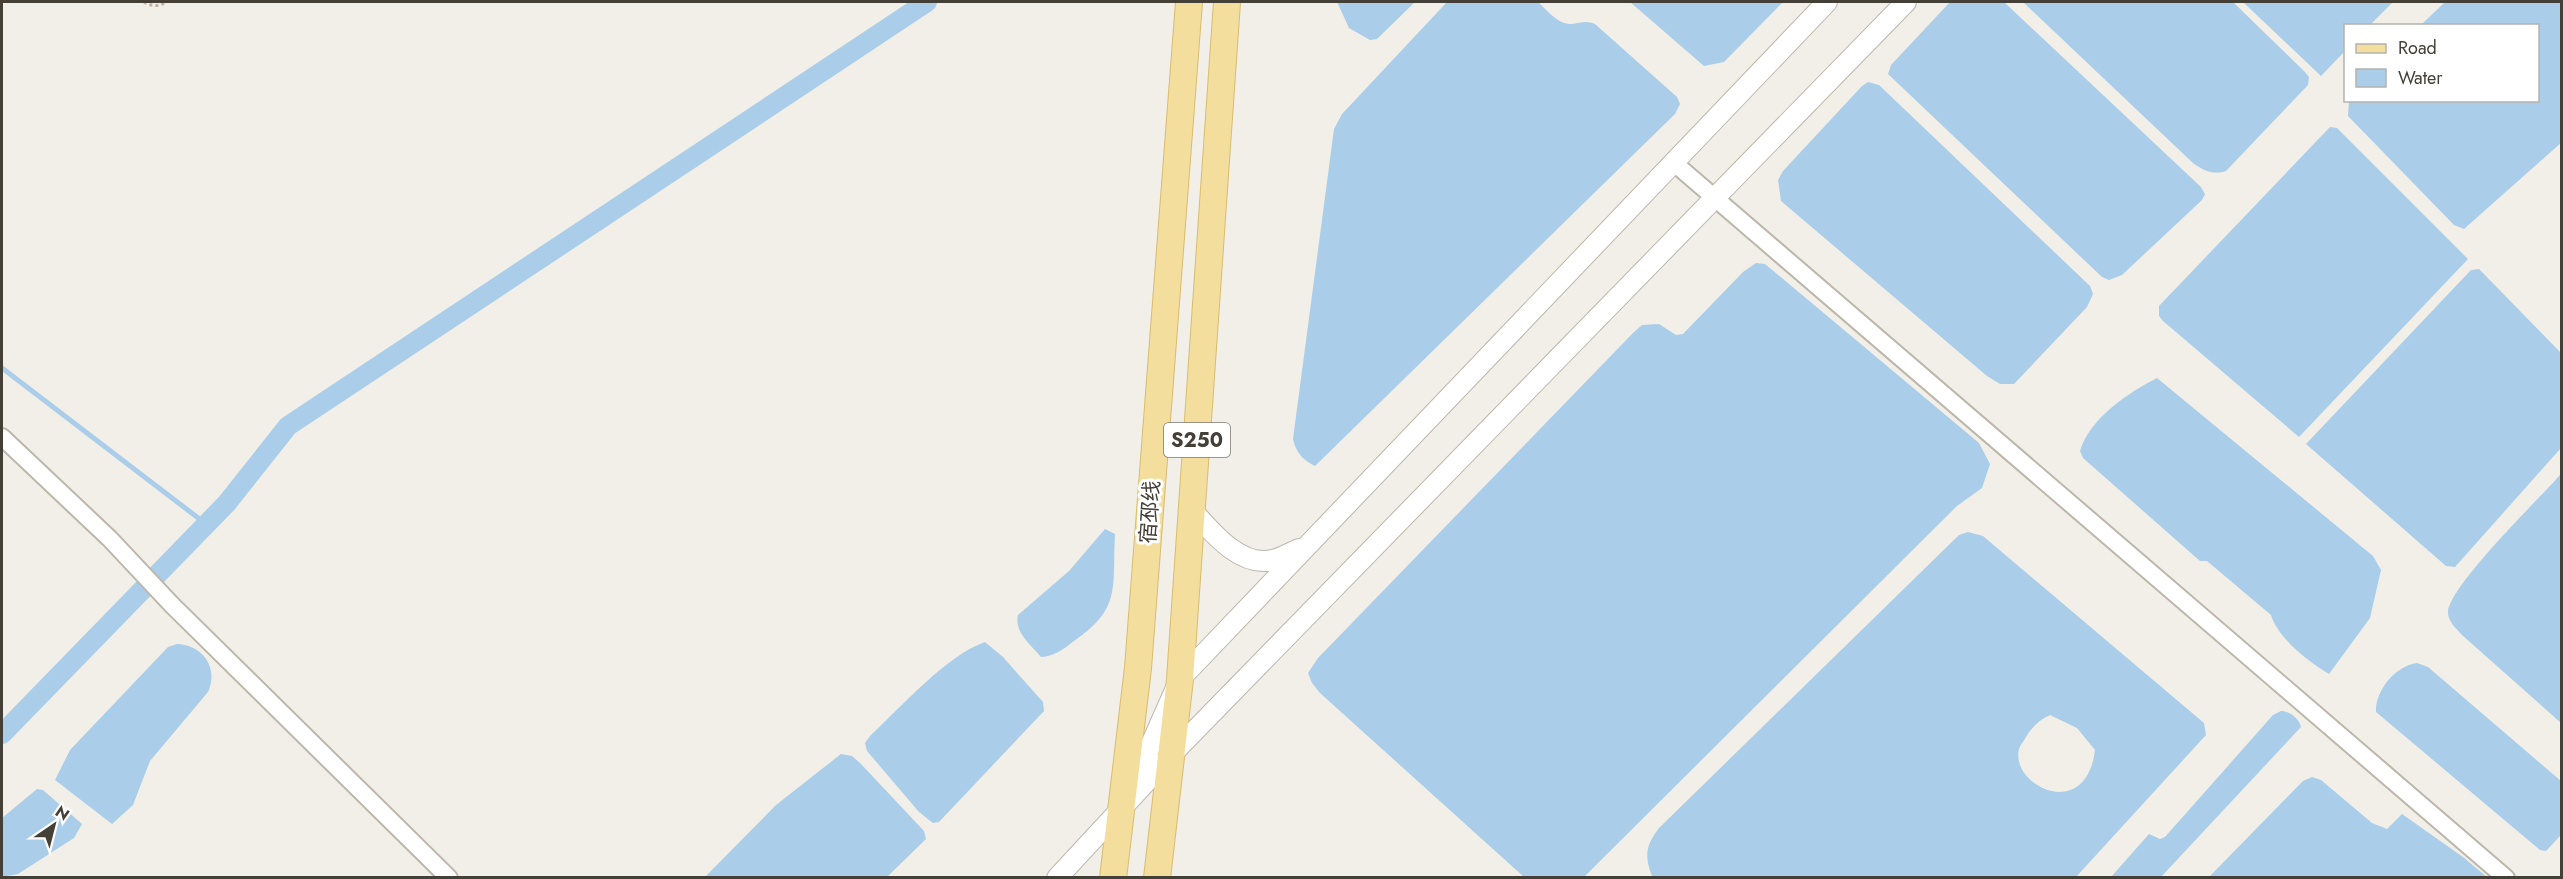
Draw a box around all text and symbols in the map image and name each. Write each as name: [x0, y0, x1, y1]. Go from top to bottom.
legend: [2344, 24, 2539, 102]
text: Road: [2398, 35, 2437, 61]
text: Water: [2398, 65, 2443, 91]
road number: S250: [1164, 423, 1230, 457]
street label: 宿邳线: [1133, 480, 1167, 544]
north arrow: [24, 795, 84, 855]
text: N: [51, 800, 74, 826]

